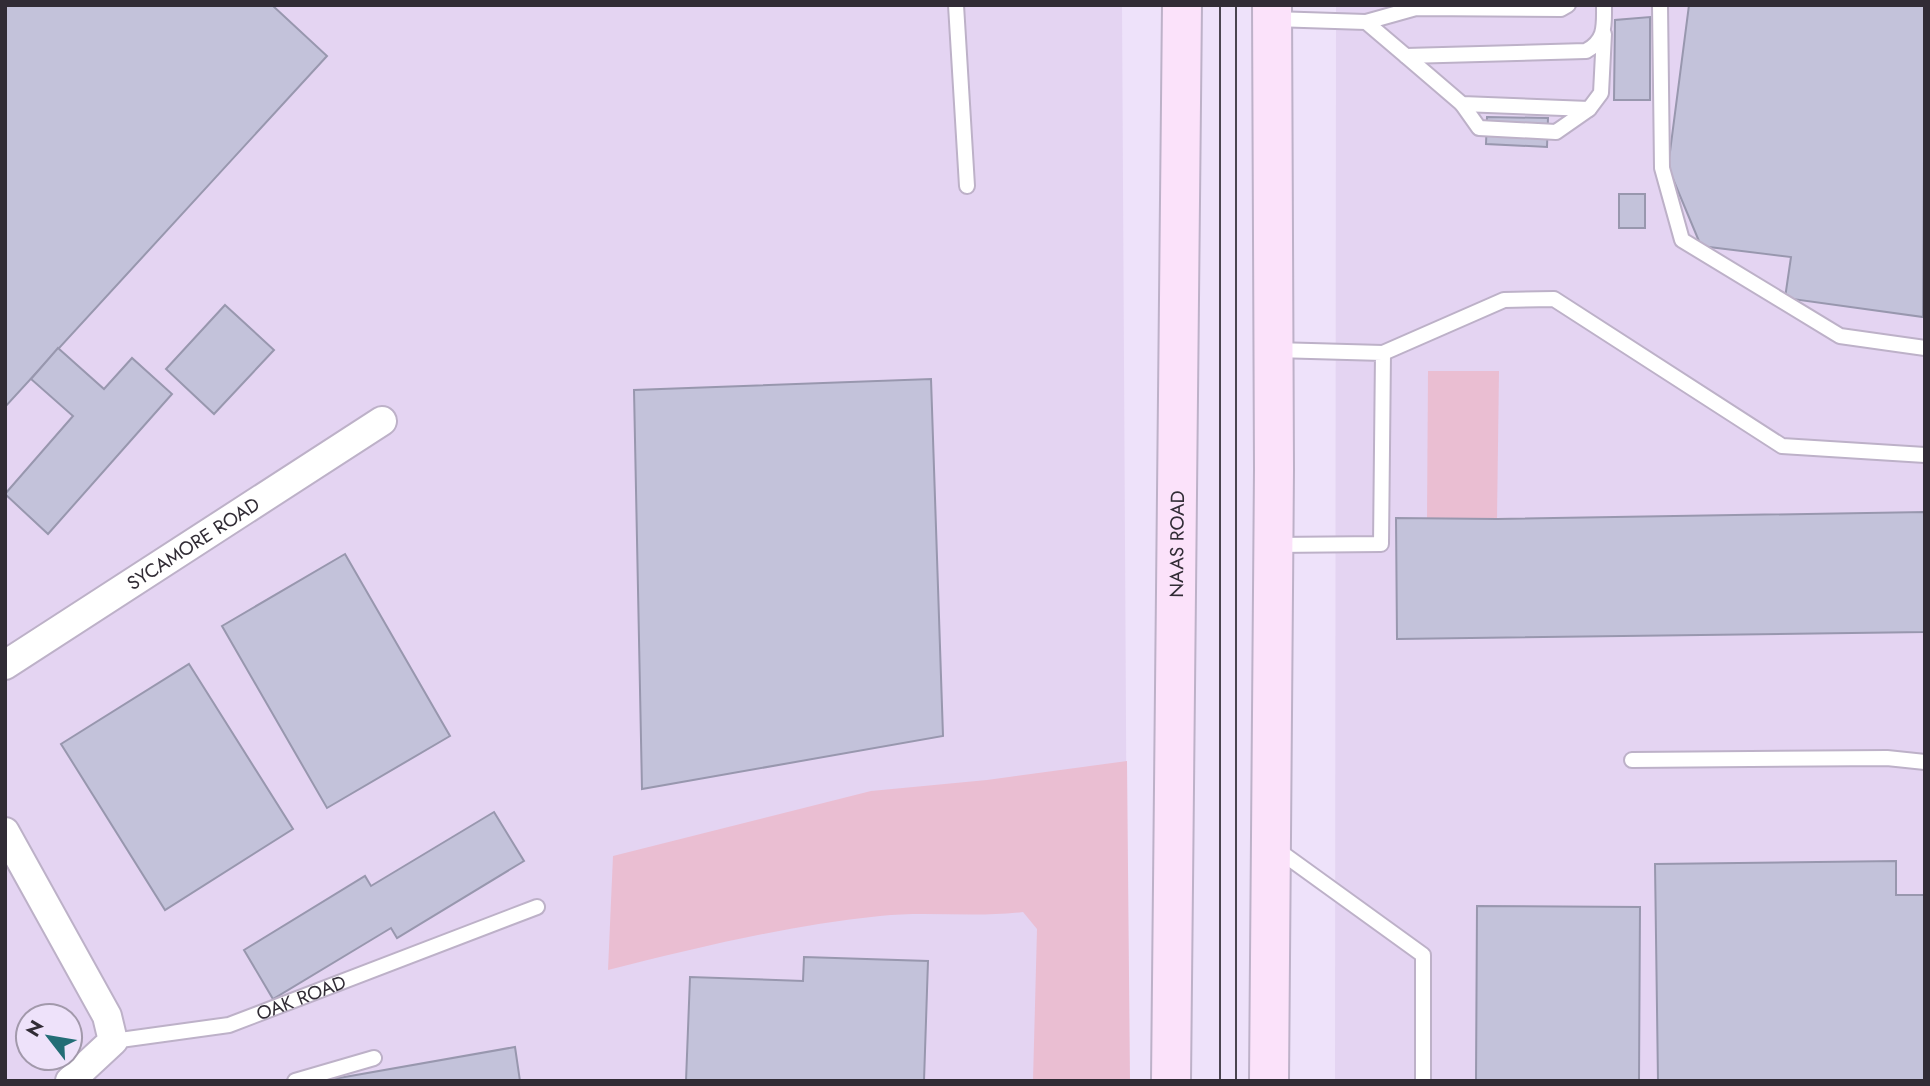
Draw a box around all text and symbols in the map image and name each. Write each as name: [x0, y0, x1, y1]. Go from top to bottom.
street label: SYCAMORE ROAD: [121, 490, 265, 596]
street label: NAAS ROAD: [1162, 490, 1191, 598]
street label: OAK ROAD: [252, 968, 350, 1027]
north arrow: [14, 1002, 84, 1072]
text: N: [19, 1015, 50, 1042]

